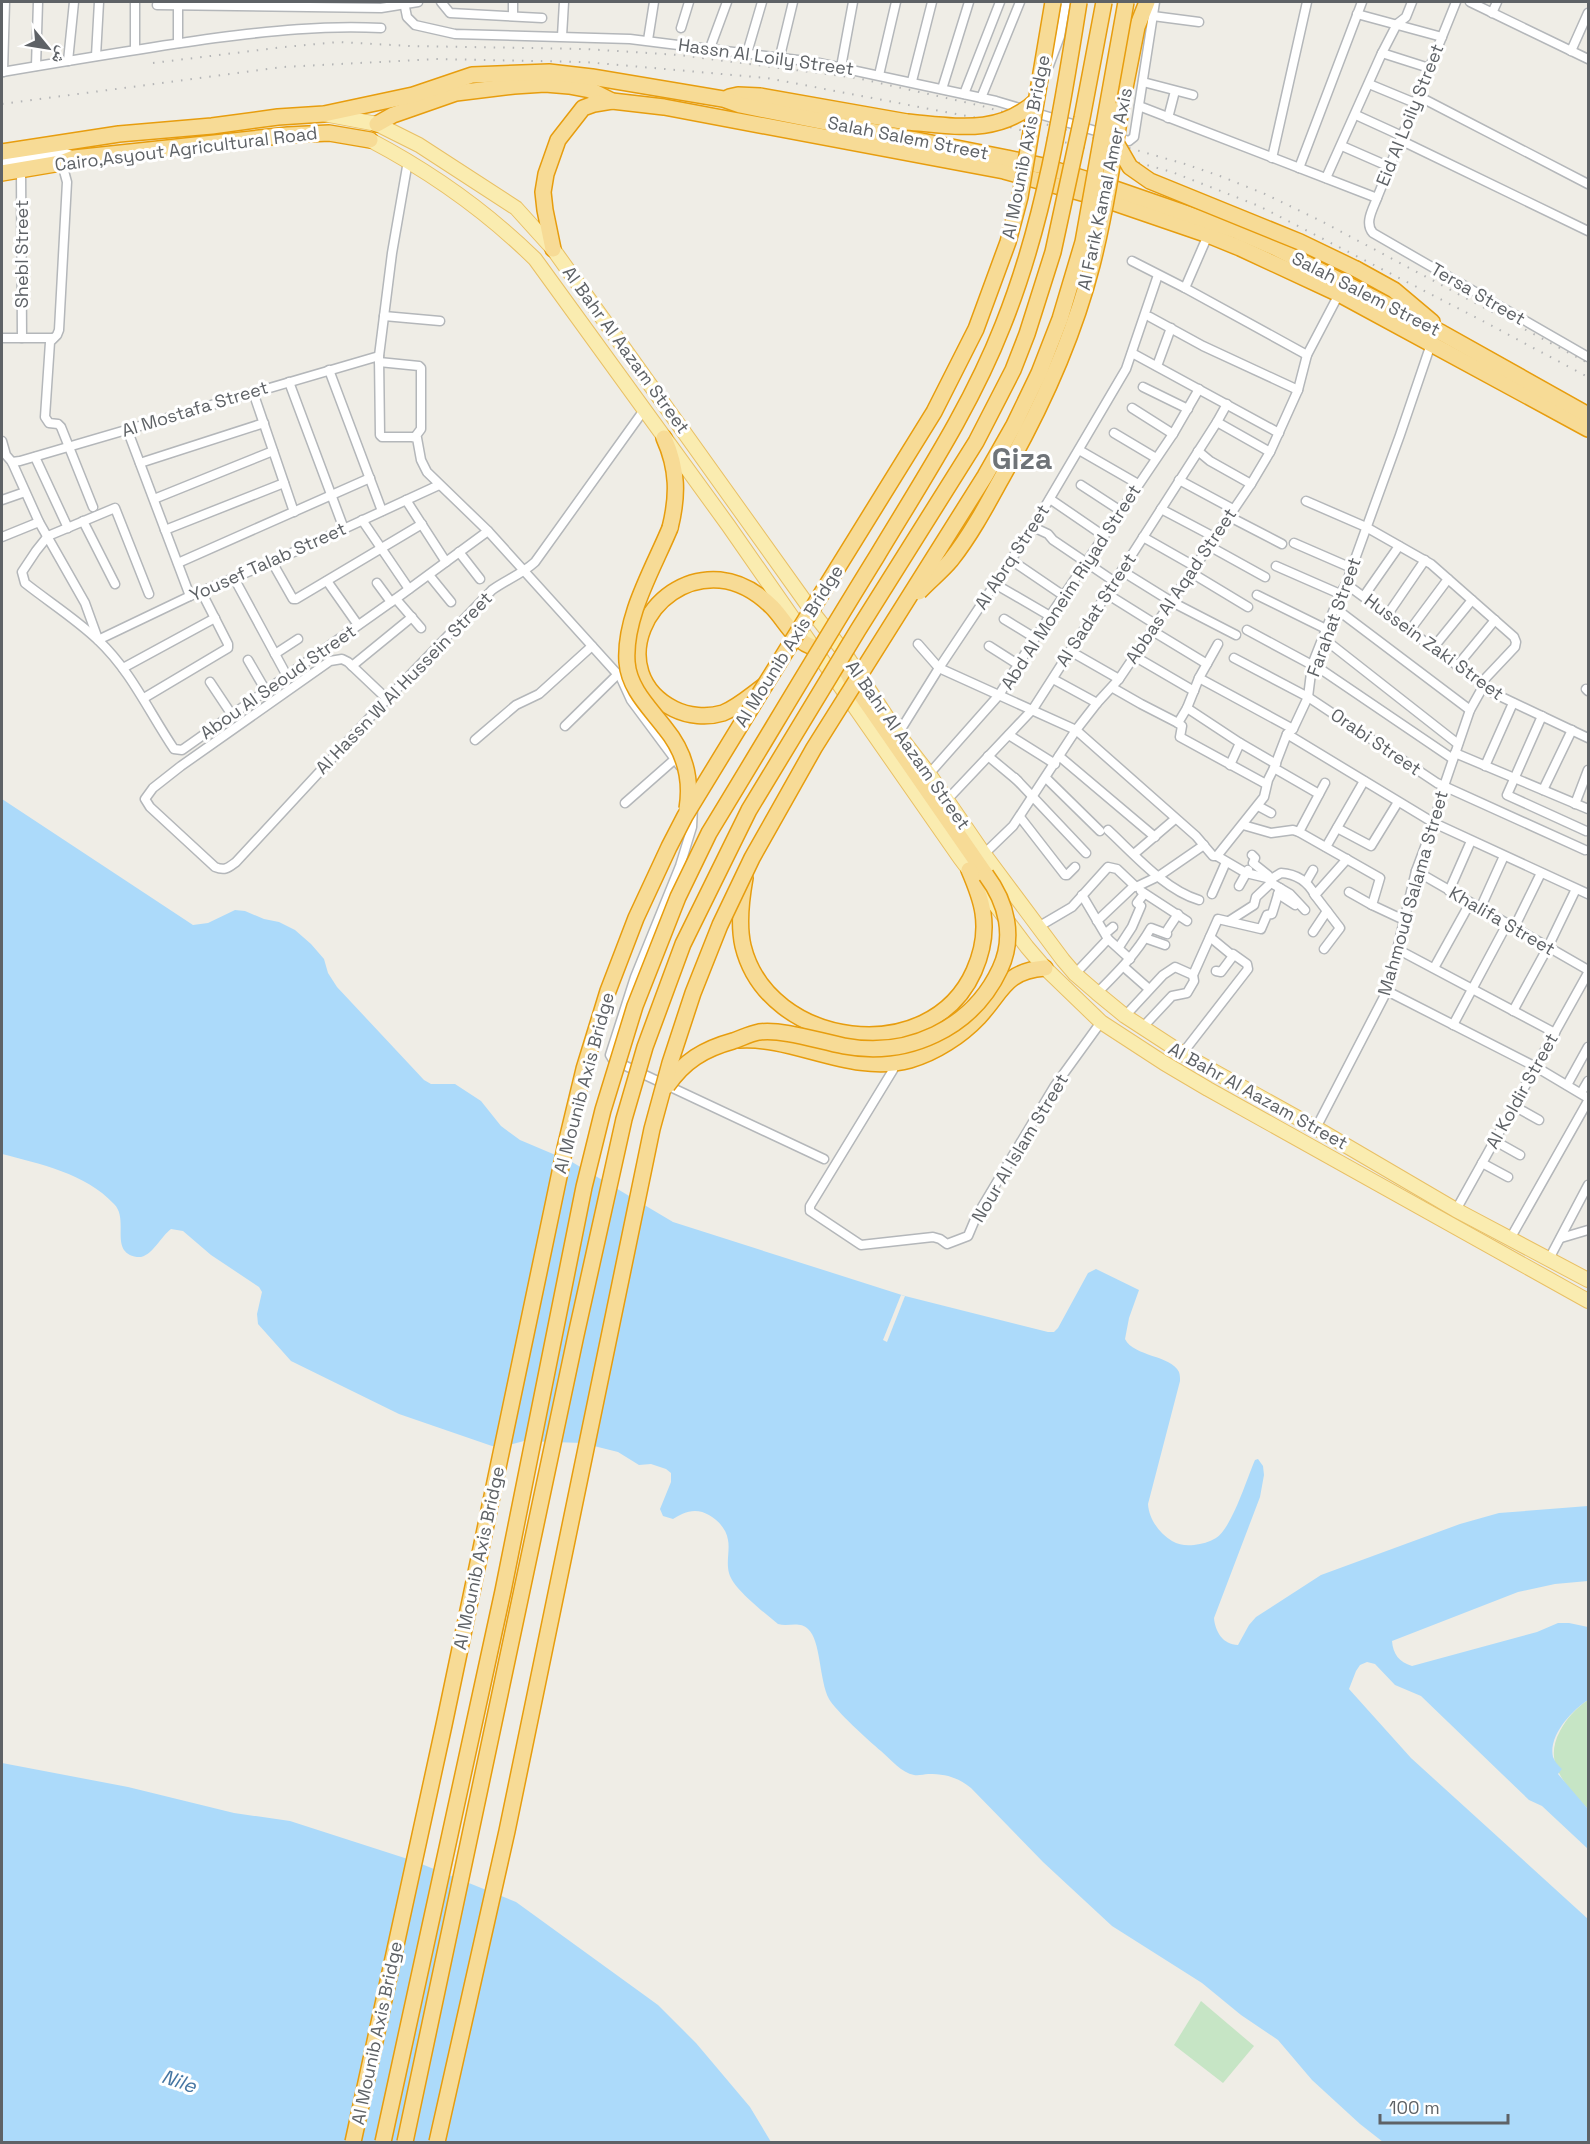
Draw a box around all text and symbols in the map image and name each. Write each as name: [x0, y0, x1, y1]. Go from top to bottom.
north arrow: [18, 18, 78, 78]
street label: Hassn Al Loily Street: [677, 33, 855, 80]
street label: Eid Al Loily Street: [1371, 40, 1449, 189]
text: ش: [47, 43, 74, 68]
street label: Al Mounib Axis Bridge: [996, 53, 1055, 241]
street label: Al Farik Kamal Amer Axis: [1072, 86, 1137, 292]
street label: Salah Salem Street: [826, 111, 990, 164]
street label: Cairo,Asyout Agricultural Road: [53, 121, 319, 176]
street label: Shebl Street: [10, 200, 33, 308]
street label: Salah Salem Street: [1288, 246, 1444, 341]
street label: Tersa Street: [1427, 257, 1530, 330]
street label: Al Bahr Al Aazam Street: [558, 261, 695, 438]
street label: Al Mostafa Street: [119, 375, 271, 442]
district label: Giza: [992, 439, 1052, 478]
street label: Abd Al Moneim Riyad Street: [995, 480, 1146, 694]
street label: Al Abrq Street: [969, 500, 1054, 614]
street label: Abbas Al Aqad Street: [1120, 503, 1241, 668]
street label: Yousef Talab Street: [186, 517, 350, 606]
street label: Al Sadat Street: [1050, 549, 1141, 671]
street label: Farahat Street: [1301, 554, 1366, 680]
street label: Al Mounib Axis Bridge: [729, 560, 848, 731]
street label: Al Hassn W Al Hussein Street: [310, 587, 497, 779]
street label: Hussein Zaki Street: [1360, 588, 1509, 705]
street label: Abou Al Seoud Street: [195, 619, 360, 744]
street label: Al Bahr Al Aazam Street: [841, 656, 976, 834]
street label: Orabi Street: [1327, 703, 1426, 780]
street label: Mahmoud Salama Street: [1372, 788, 1453, 998]
street label: Khalifa Street: [1445, 881, 1560, 960]
street label: Al Mounib Axis Bridge: [548, 990, 619, 1176]
street label: Al Koldir Street: [1480, 1029, 1563, 1153]
street label: Al Bahr Al Aazam Street: [1165, 1037, 1352, 1154]
street label: Nour Al Islam Street: [966, 1069, 1073, 1226]
street label: Al Mounib Axis Bridge: [448, 1464, 509, 1652]
street label: Al Mounib Axis Bridge: [346, 1939, 407, 2127]
water label: Nile: [158, 2063, 201, 2099]
scale bar: [1380, 2087, 1508, 2125]
text: 100 m: [1389, 2096, 1440, 2119]

